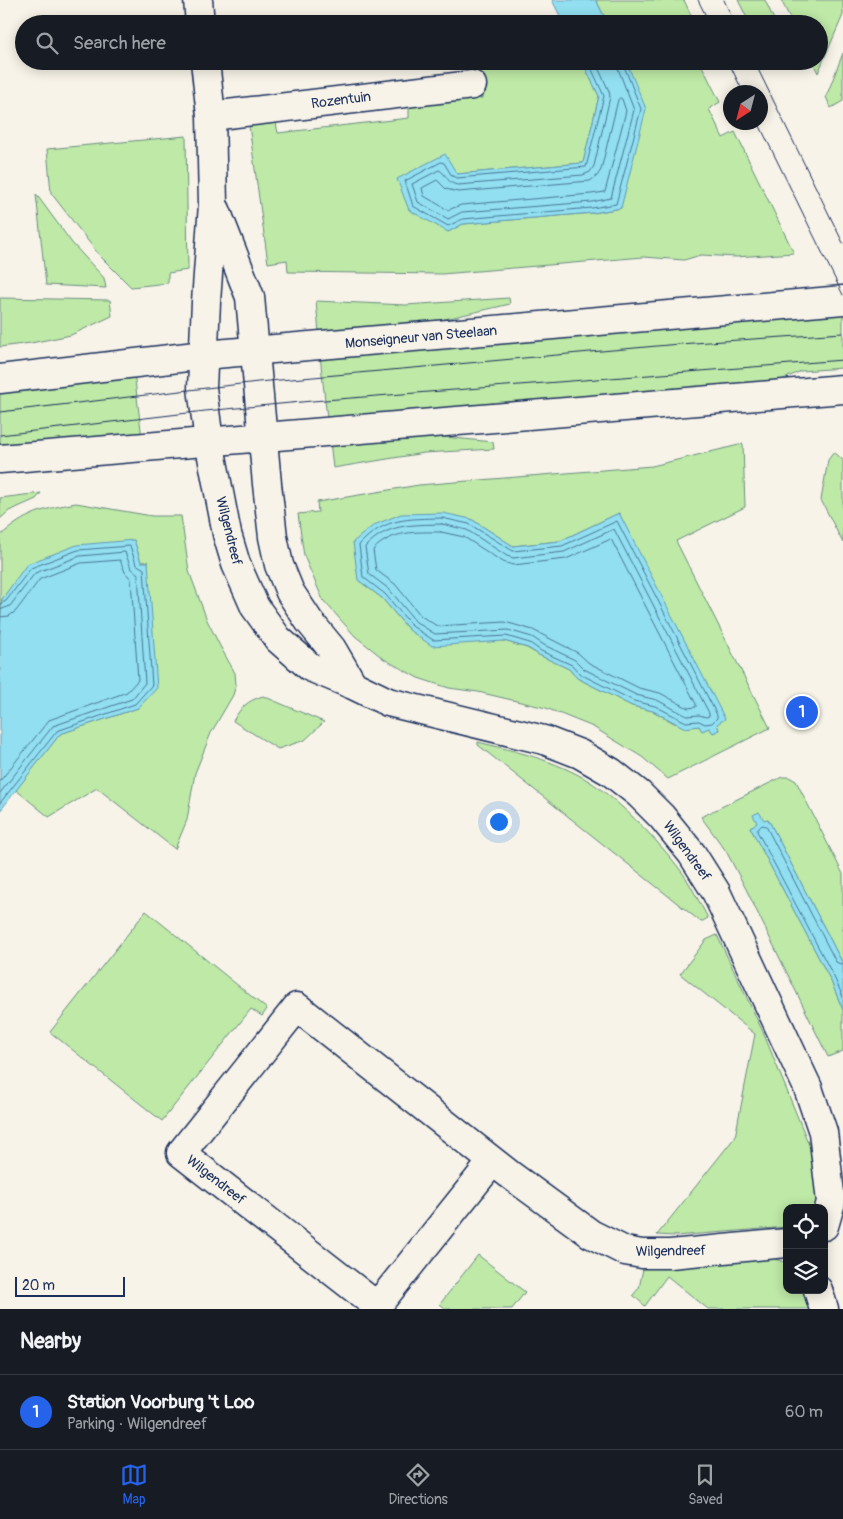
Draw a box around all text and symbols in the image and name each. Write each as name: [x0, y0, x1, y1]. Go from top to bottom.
search box: [15, 15, 828, 70]
icon: search: [33, 29, 61, 57]
text: Search here: [73, 31, 166, 55]
north arrow: [723, 85, 768, 130]
street label: Rozentuin: [310, 88, 372, 112]
street label: Monseigneur van Steelaan: [344, 322, 498, 352]
street label: Wilgendreef: [212, 495, 246, 568]
pin: 1: [786, 693, 818, 731]
your location: [486, 809, 512, 835]
street label: Wilgendreef: [659, 818, 715, 885]
street label: Wilgendreef: [183, 1152, 249, 1209]
map controls: [783, 1204, 828, 1294]
button: locate: [783, 1204, 828, 1249]
street label: Wilgendreef: [636, 1242, 707, 1260]
button: layers: [783, 1249, 828, 1294]
scale bar: [15, 1274, 125, 1297]
text: 20 m: [22, 1277, 55, 1294]
text: Nearby: [20, 1328, 81, 1355]
text: Station Voorburg 't Loo: [67, 1390, 255, 1414]
text: 1: [33, 1402, 39, 1422]
text: 60 m: [785, 1402, 823, 1422]
text: Parking · Wilgendreef: [67, 1414, 207, 1434]
tab: Map: [120, 1461, 148, 1508]
tab: Directions: [388, 1461, 448, 1508]
tab: Saved: [688, 1461, 723, 1508]

